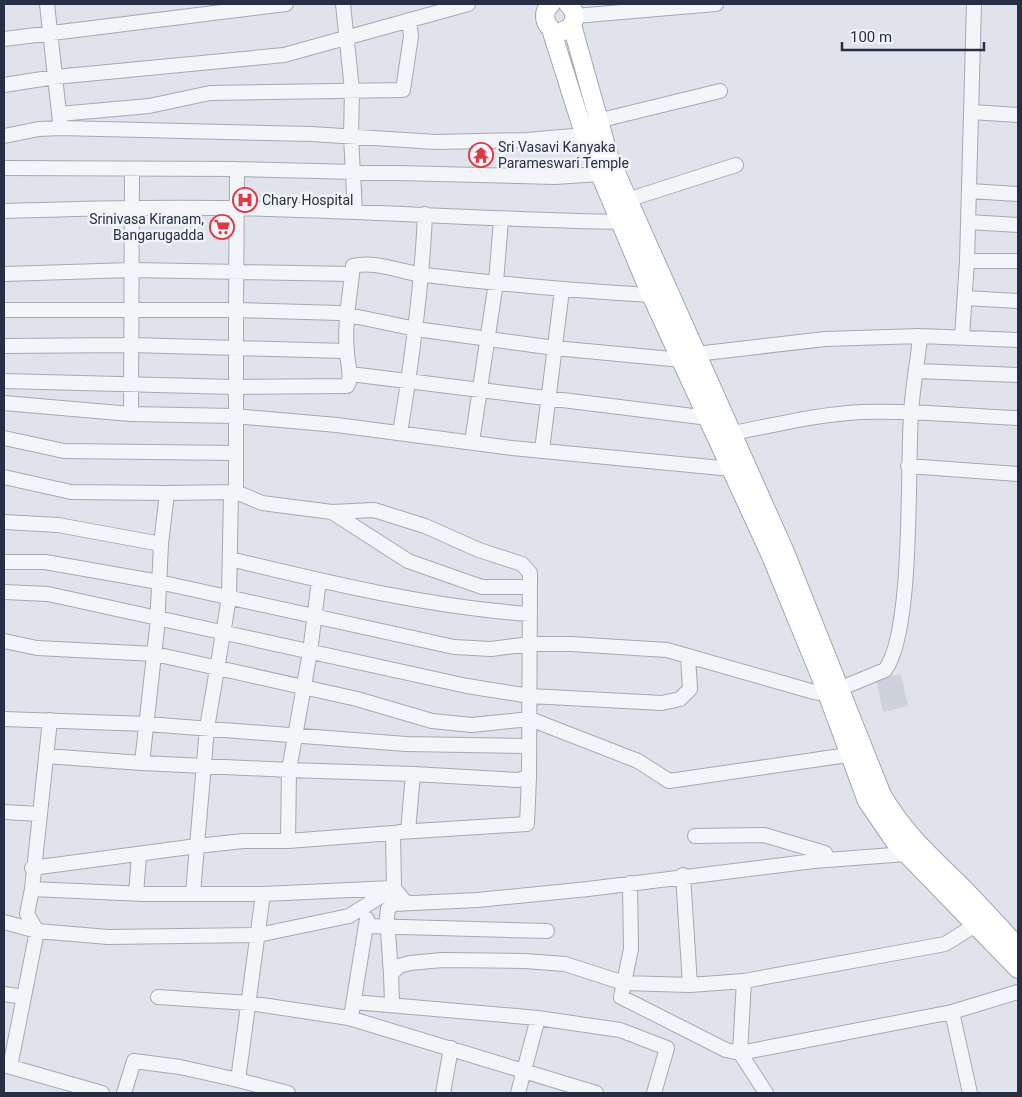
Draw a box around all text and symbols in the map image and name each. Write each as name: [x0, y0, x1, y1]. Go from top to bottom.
scale bar: [842, 20, 984, 52]
text: 100 m: [850, 28, 892, 46]
place label: Sri Vasavi Kanyaka Parameswari Temple: [498, 139, 629, 171]
temple icon: Sri Vasavi Kanyaka Parameswari Temple: [468, 142, 494, 168]
hospital icon: Chary Hospital: [232, 187, 258, 213]
place label: Chary Hospital: [262, 192, 353, 208]
place label: Srinivasa Kiranam, Bangarugadda: [89, 211, 204, 243]
supermarket icon: Srinivasa Kiranam, Bangarugadda: [209, 214, 235, 240]

